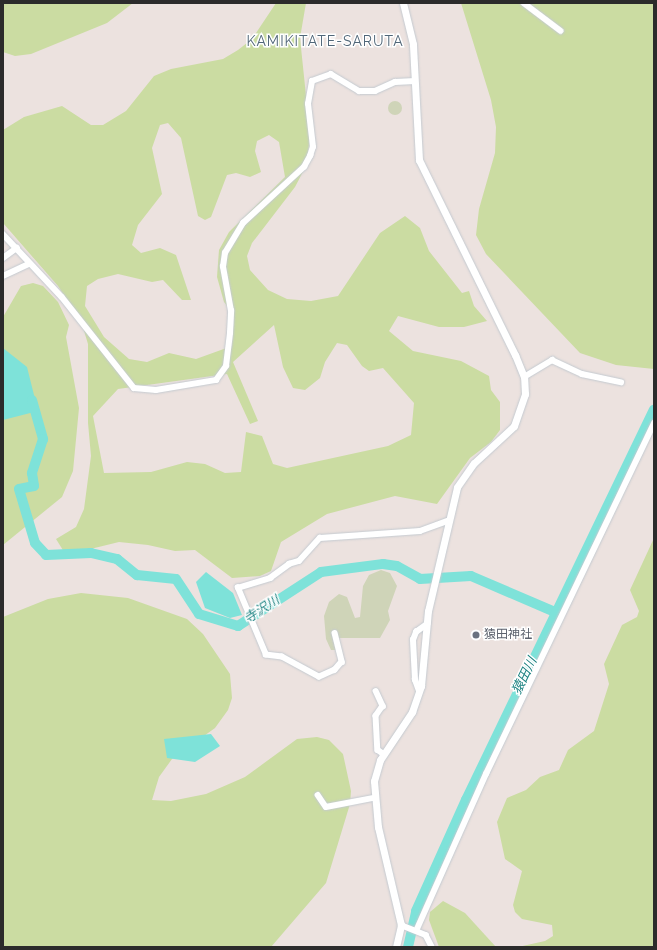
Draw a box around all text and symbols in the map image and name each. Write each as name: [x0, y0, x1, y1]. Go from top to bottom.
district label: KAMIKITATE-SARUTA: [246, 33, 404, 49]
water label: 寺沢川: [241, 593, 283, 627]
place label: 猿田神社: [484, 628, 532, 642]
marker: 猿田神社: [471, 630, 481, 640]
water label: 猿田川: [509, 655, 541, 697]

